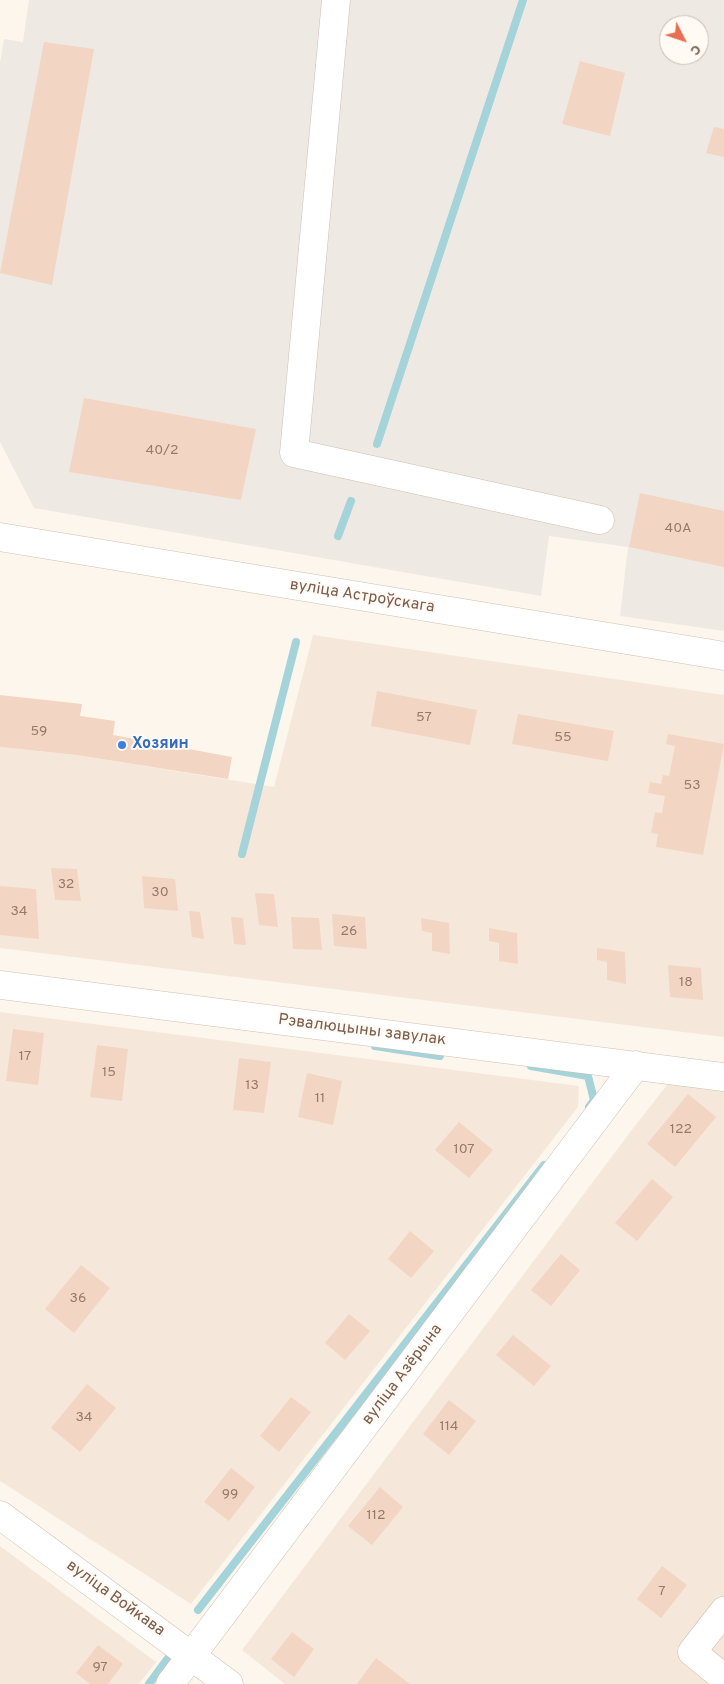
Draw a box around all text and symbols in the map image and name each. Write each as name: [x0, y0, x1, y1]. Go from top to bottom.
north arrow: [659, 15, 709, 65]
text: С: [686, 41, 704, 58]
house number: 40/2: [145, 443, 179, 459]
house number: 40А: [665, 521, 691, 537]
street label: вуліца Астроўскага: [288, 576, 436, 618]
house number: 57: [416, 710, 432, 726]
house number: 59: [31, 724, 47, 740]
house number: 55: [554, 730, 572, 746]
place label: Хозяин: [132, 735, 189, 755]
marker: Хозяин: [116, 739, 128, 751]
house number: 53: [683, 778, 701, 794]
house number: 32: [58, 877, 74, 893]
house number: 30: [151, 885, 169, 901]
house number: 34: [10, 904, 28, 920]
house number: 26: [341, 924, 357, 940]
house number: 18: [679, 975, 693, 991]
street label: Рэвалюцыны завулак: [277, 1011, 447, 1051]
house number: 17: [19, 1049, 31, 1065]
house number: 15: [102, 1065, 116, 1081]
house number: 13: [245, 1078, 259, 1094]
house number: 11: [315, 1091, 325, 1107]
house number: 122: [670, 1122, 692, 1138]
house number: 107: [453, 1142, 475, 1158]
house number: 36: [70, 1291, 86, 1307]
street label: вуліца Азёрына: [359, 1321, 447, 1429]
house number: 34: [75, 1410, 93, 1426]
house number: 114: [440, 1419, 458, 1435]
house number: 99: [222, 1487, 238, 1503]
house number: 112: [366, 1508, 386, 1524]
street label: вуліца Войкава: [62, 1557, 168, 1641]
house number: 7: [658, 1584, 666, 1600]
house number: 97: [92, 1660, 108, 1676]

